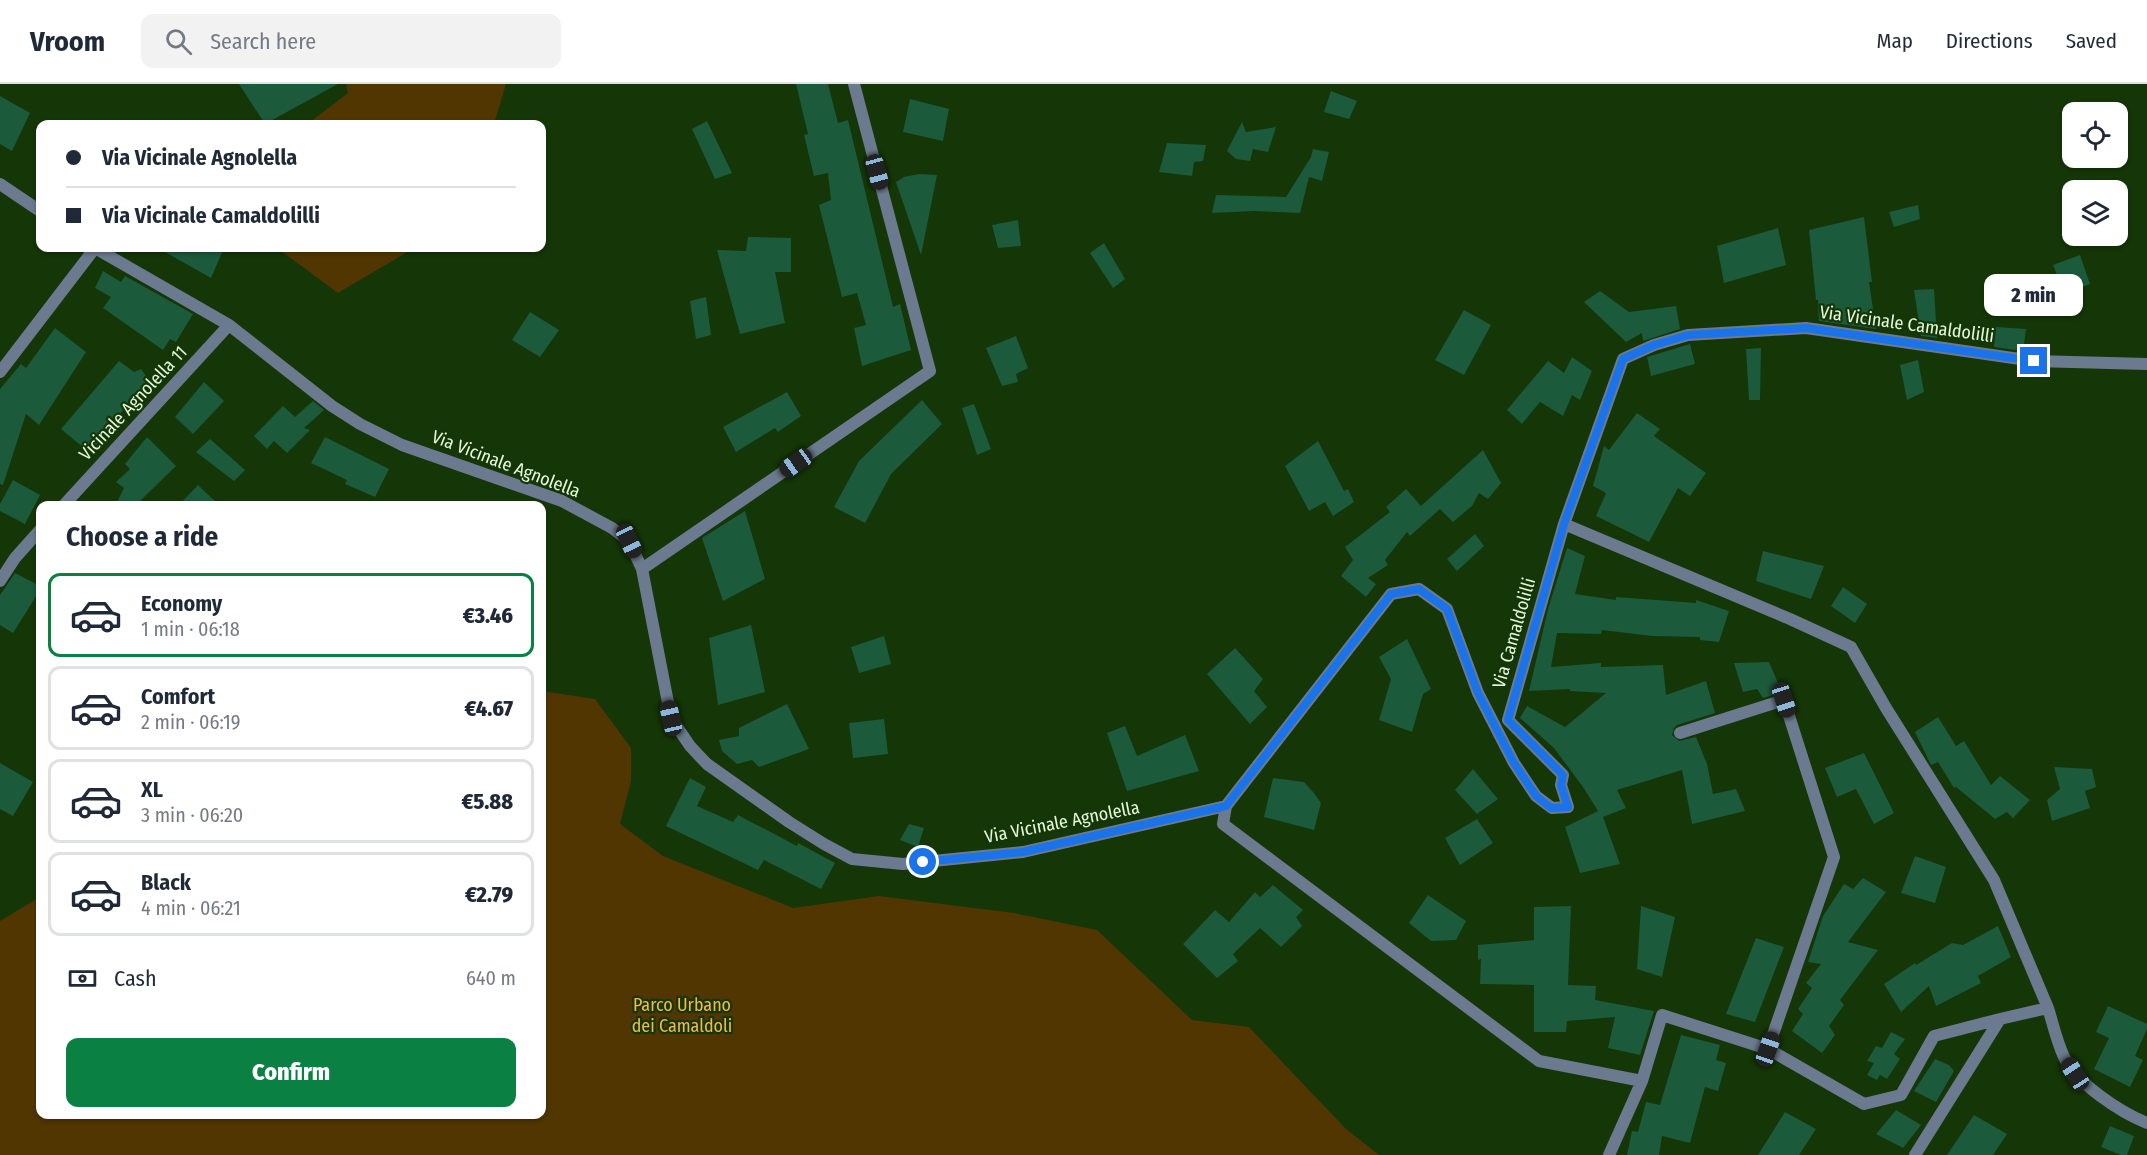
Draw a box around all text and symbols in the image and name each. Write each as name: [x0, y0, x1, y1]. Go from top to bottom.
search box: [141, 14, 561, 68]
text: Vroom: [30, 25, 105, 58]
icon: search: [162, 25, 195, 58]
text: Search here: [210, 28, 316, 55]
text: Map: [1876, 28, 1913, 54]
text: Directions: [1946, 28, 2033, 54]
text: Saved: [2066, 28, 2117, 54]
map controls: [2062, 102, 2128, 246]
button: locate: [2062, 102, 2128, 168]
text: Via Vicinale Agnolella: [102, 144, 297, 171]
car: [864, 152, 890, 192]
button: layers: [2062, 180, 2128, 246]
text: Via Vicinale Camaldolilli: [102, 202, 320, 229]
callout: 2 min: [1984, 274, 2084, 316]
text: 2 min: [2011, 283, 2056, 307]
street label: Via Vicinale Camaldolilli: [1818, 301, 1996, 347]
street label: Vicinale Agnolella 11: [74, 341, 192, 465]
route end: [2020, 347, 2047, 374]
street label: Via Vicinale Agnolella: [429, 426, 584, 503]
car: [776, 445, 816, 481]
text: Choose a ride: [66, 521, 218, 553]
car: [613, 521, 645, 561]
street label: Via Camaldolilli: [1488, 575, 1540, 691]
icon: car: [69, 588, 123, 642]
text: Economy: [141, 590, 222, 617]
text: €3.46: [463, 602, 513, 629]
text: 1 min · 06:18: [141, 617, 240, 641]
car: [1770, 680, 1798, 720]
icon: car: [69, 681, 123, 735]
text: Comfort: [141, 683, 215, 710]
text: €4.67: [465, 695, 513, 722]
car: [658, 698, 684, 738]
text: 2 min · 06:19: [141, 710, 240, 734]
icon: car: [69, 774, 123, 828]
text: XL: [141, 776, 163, 803]
text: €5.88: [461, 788, 513, 815]
street label: Via Vicinale Agnolella: [983, 796, 1141, 848]
text: 3 min · 06:20: [141, 803, 243, 827]
route start: [909, 848, 936, 875]
icon: car: [69, 867, 123, 921]
text: Black: [141, 869, 191, 896]
text: €2.79: [465, 881, 513, 908]
text: 4 min · 06:21: [141, 896, 241, 920]
icon: cash: [66, 962, 99, 995]
text: Cash: [114, 965, 157, 992]
text: 640 m: [466, 966, 516, 990]
park label: Parco Urbano dei Camaldoli: [632, 994, 732, 1037]
car: [1754, 1029, 1782, 1069]
button: Confirm: [66, 1038, 516, 1107]
car: [2058, 1054, 2092, 1094]

